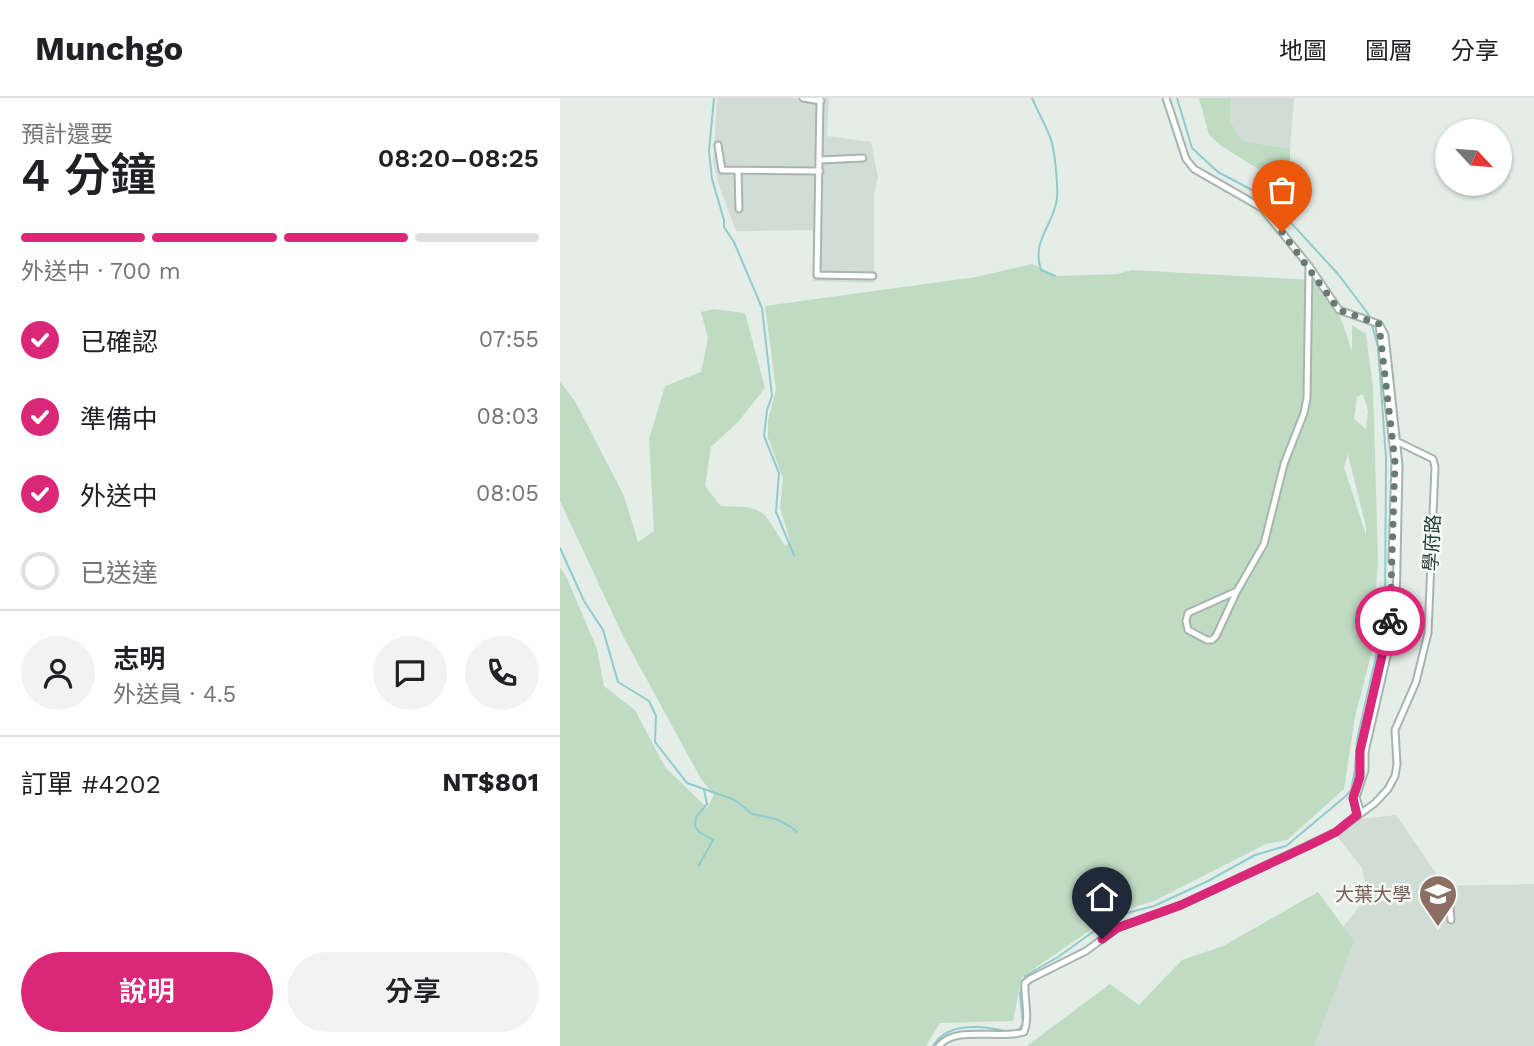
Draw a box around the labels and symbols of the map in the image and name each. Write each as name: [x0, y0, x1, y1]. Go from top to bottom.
north arrow: [1435, 119, 1512, 196]
pin: [1252, 160, 1312, 232]
street label: 學府路: [1419, 514, 1445, 572]
courier: [1355, 586, 1425, 656]
pin: [1072, 867, 1132, 939]
school or university icon: 大葉大學: [1417, 873, 1459, 928]
place label: 大葉大學: [1335, 883, 1411, 906]

